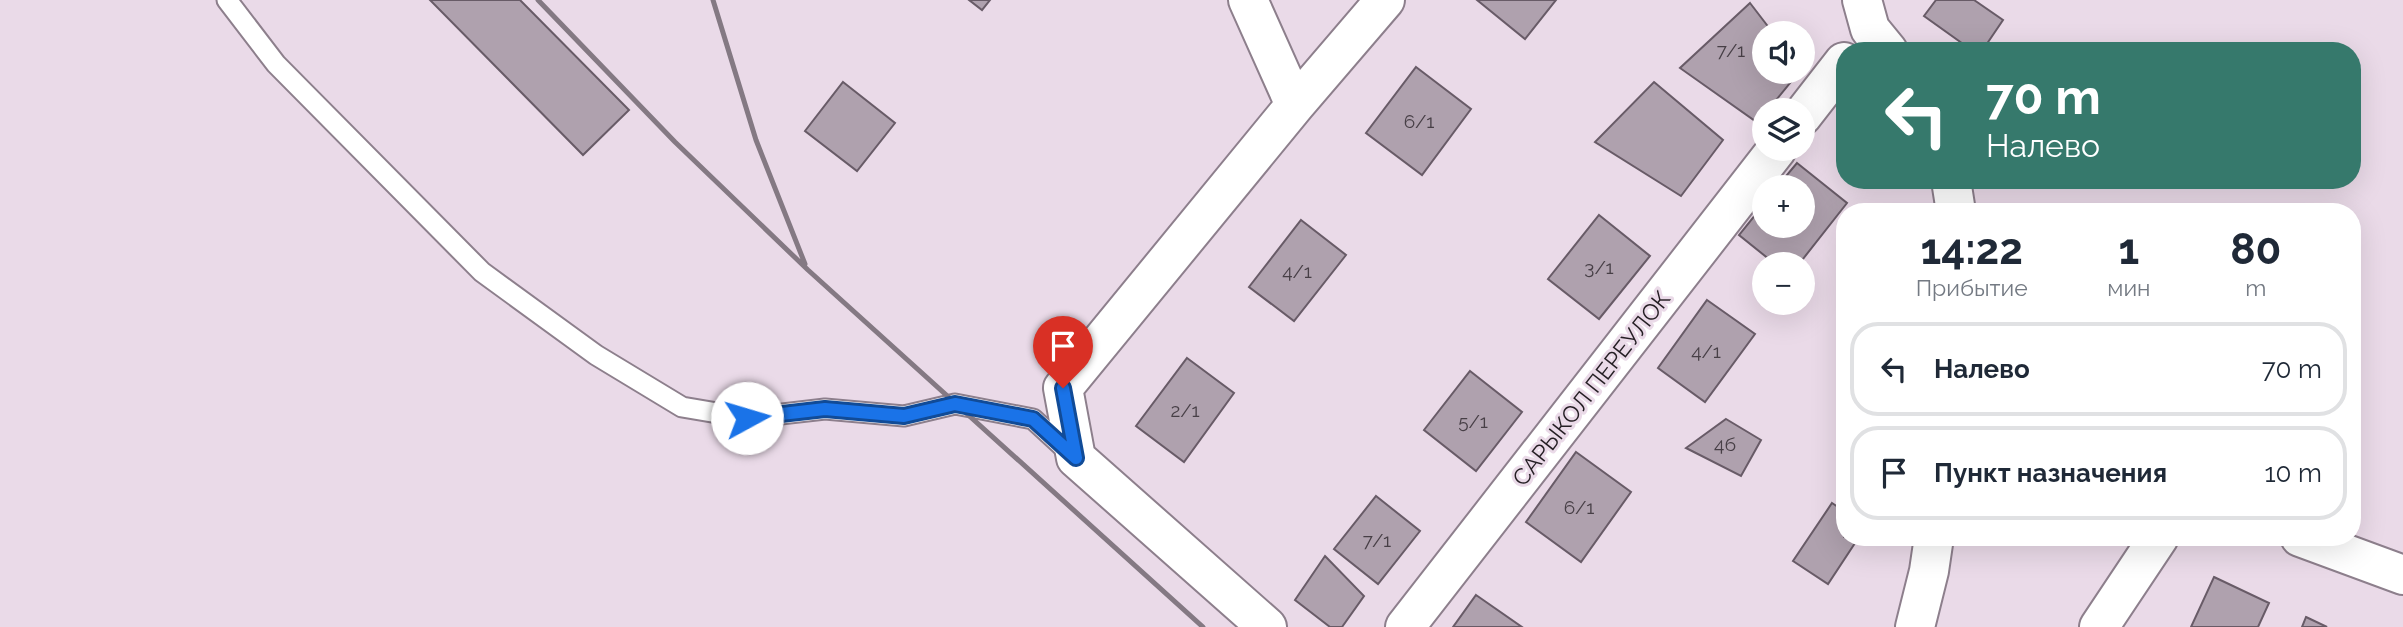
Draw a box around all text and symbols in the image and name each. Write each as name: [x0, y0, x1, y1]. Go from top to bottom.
map controls: [1752, 21, 1815, 315]
button: sound: [1752, 21, 1815, 84]
house number: 7/1: [1717, 39, 1745, 61]
text: 70 m: [1986, 68, 2101, 125]
icon: left: [1871, 70, 1962, 161]
button: layers: [1752, 98, 1815, 161]
house number: 6/1: [1404, 110, 1434, 132]
text: Налево: [1986, 127, 2100, 164]
button: +: [1752, 175, 1815, 238]
text: 14:22: [1920, 225, 2023, 274]
text: 1: [2119, 225, 2139, 274]
text: 80: [2230, 225, 2281, 274]
button: −: [1752, 252, 1815, 315]
house number: 3/1: [1584, 256, 1614, 278]
house number: 4/1: [1282, 260, 1312, 282]
text: Прибытие: [1916, 274, 2028, 301]
text: мин: [2107, 274, 2151, 301]
text: m: [2245, 274, 2266, 301]
street label: САРЫКОЛ ПЕРЕУЛОК: [1506, 285, 1676, 491]
pin: [1033, 316, 1093, 388]
icon: arrive: [1044, 327, 1082, 365]
house number: 4/1: [1691, 340, 1721, 362]
icon: left: [1875, 350, 1913, 388]
text: Налево: [1934, 354, 2030, 384]
text: 70 m: [2262, 354, 2322, 384]
position arrow: [710, 381, 784, 455]
house number: 2/1: [1170, 399, 1200, 421]
house number: 5/1: [1458, 410, 1488, 432]
house number: 4б: [1714, 433, 1736, 455]
icon: arrive: [1875, 454, 1913, 492]
text: Пункт назначения: [1934, 458, 2167, 488]
text: 10 m: [2264, 458, 2322, 488]
house number: 6/1: [1564, 496, 1594, 518]
house number: 7/1: [1363, 529, 1391, 551]

